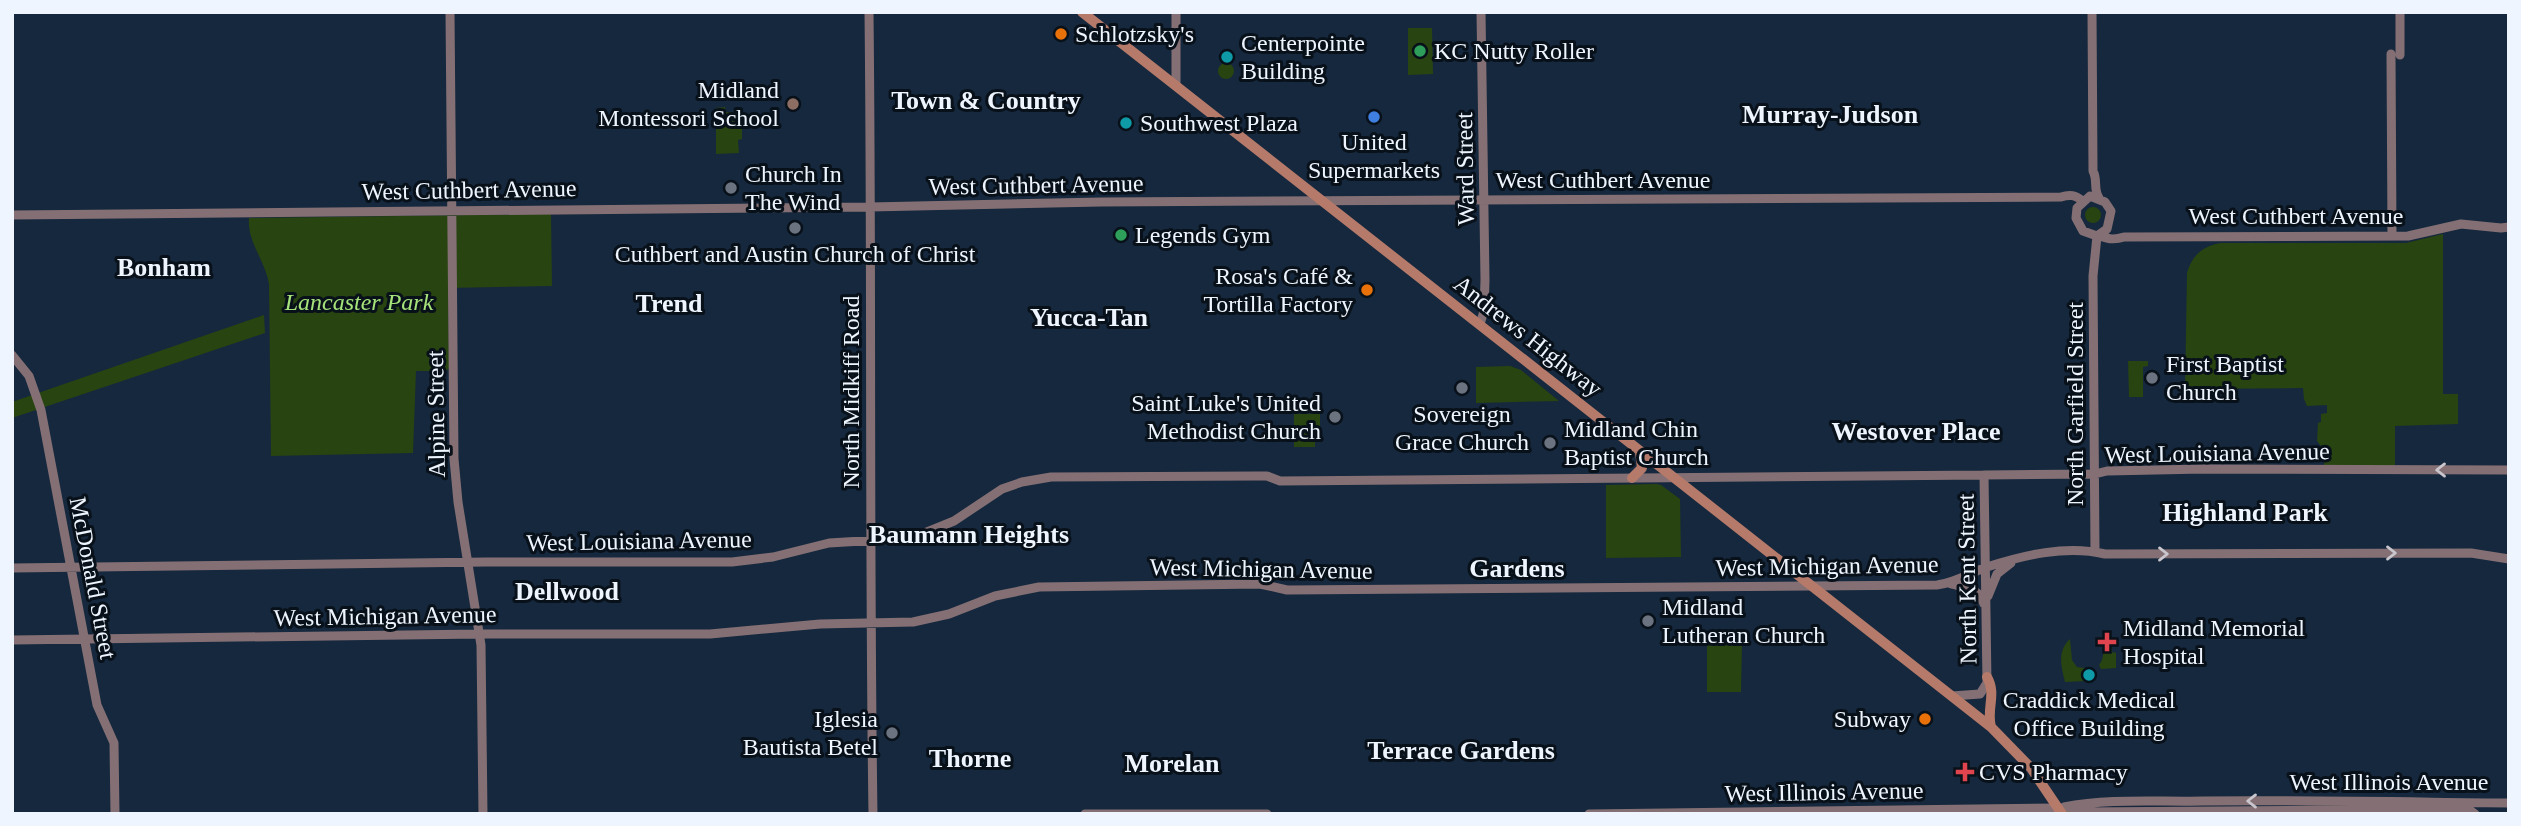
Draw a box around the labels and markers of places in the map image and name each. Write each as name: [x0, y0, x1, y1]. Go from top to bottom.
place label: Schlotzsky's: [1075, 21, 1194, 47]
marker: Schlotzsky's: [1053, 26, 1069, 42]
place label: Centerpointe Building: [1241, 30, 1365, 84]
place label: KC Nutty Roller: [1434, 38, 1594, 64]
marker: KC Nutty Roller: [1412, 43, 1428, 59]
marker: Centerpointe Building: [1219, 49, 1235, 65]
place label: Midland Montessori School: [598, 77, 779, 131]
marker: Midland Montessori School: [785, 96, 801, 112]
marker: United Supermarkets: [1366, 109, 1382, 125]
place label: Southwest Plaza: [1140, 110, 1298, 136]
marker: Southwest Plaza: [1118, 115, 1134, 131]
place label: United Supermarkets: [1308, 129, 1440, 183]
place label: Church In The Wind: [745, 161, 842, 215]
marker: Church In The Wind: [723, 180, 739, 196]
marker: Cuthbert and Austin Church of Christ: [787, 220, 803, 236]
place label: Legends Gym: [1135, 222, 1271, 248]
marker: Legends Gym: [1113, 227, 1129, 243]
place label: Cuthbert and Austin Church of Christ: [615, 241, 976, 267]
place label: Rosa's Café & Tortilla Factory: [1203, 263, 1353, 317]
marker: Rosa's Café & Tortilla Factory: [1359, 282, 1375, 298]
place label: First Baptist Church: [2166, 351, 2284, 405]
marker: First Baptist Church: [2144, 370, 2160, 386]
marker: Sovereign Grace Church: [1454, 380, 1470, 396]
place label: Saint Luke's United Methodist Church: [1131, 390, 1321, 444]
place label: Sovereign Grace Church: [1395, 401, 1529, 455]
marker: Saint Luke's United Methodist Church: [1327, 409, 1343, 425]
place label: Midland Chin Baptist Church: [1564, 416, 1709, 470]
marker: Midland Chin Baptist Church: [1542, 435, 1558, 451]
place label: Midland Lutheran Church: [1662, 594, 1825, 648]
marker: Midland Lutheran Church: [1640, 613, 1656, 629]
place label: Midland Memorial Hospital: [2123, 615, 2305, 669]
marker: Midland Memorial Hospital: [2097, 632, 2117, 652]
marker: Craddick Medical Office Building: [2081, 667, 2097, 683]
place label: Craddick Medical Office Building: [2003, 687, 2176, 741]
place label: Iglesia Bautista Betel: [743, 706, 878, 760]
place label: Subway: [1834, 706, 1911, 732]
marker: Subway: [1917, 711, 1933, 727]
marker: Iglesia Bautista Betel: [884, 725, 900, 741]
place label: CVS Pharmacy: [1979, 759, 2128, 785]
marker: CVS Pharmacy: [1957, 764, 1973, 780]

